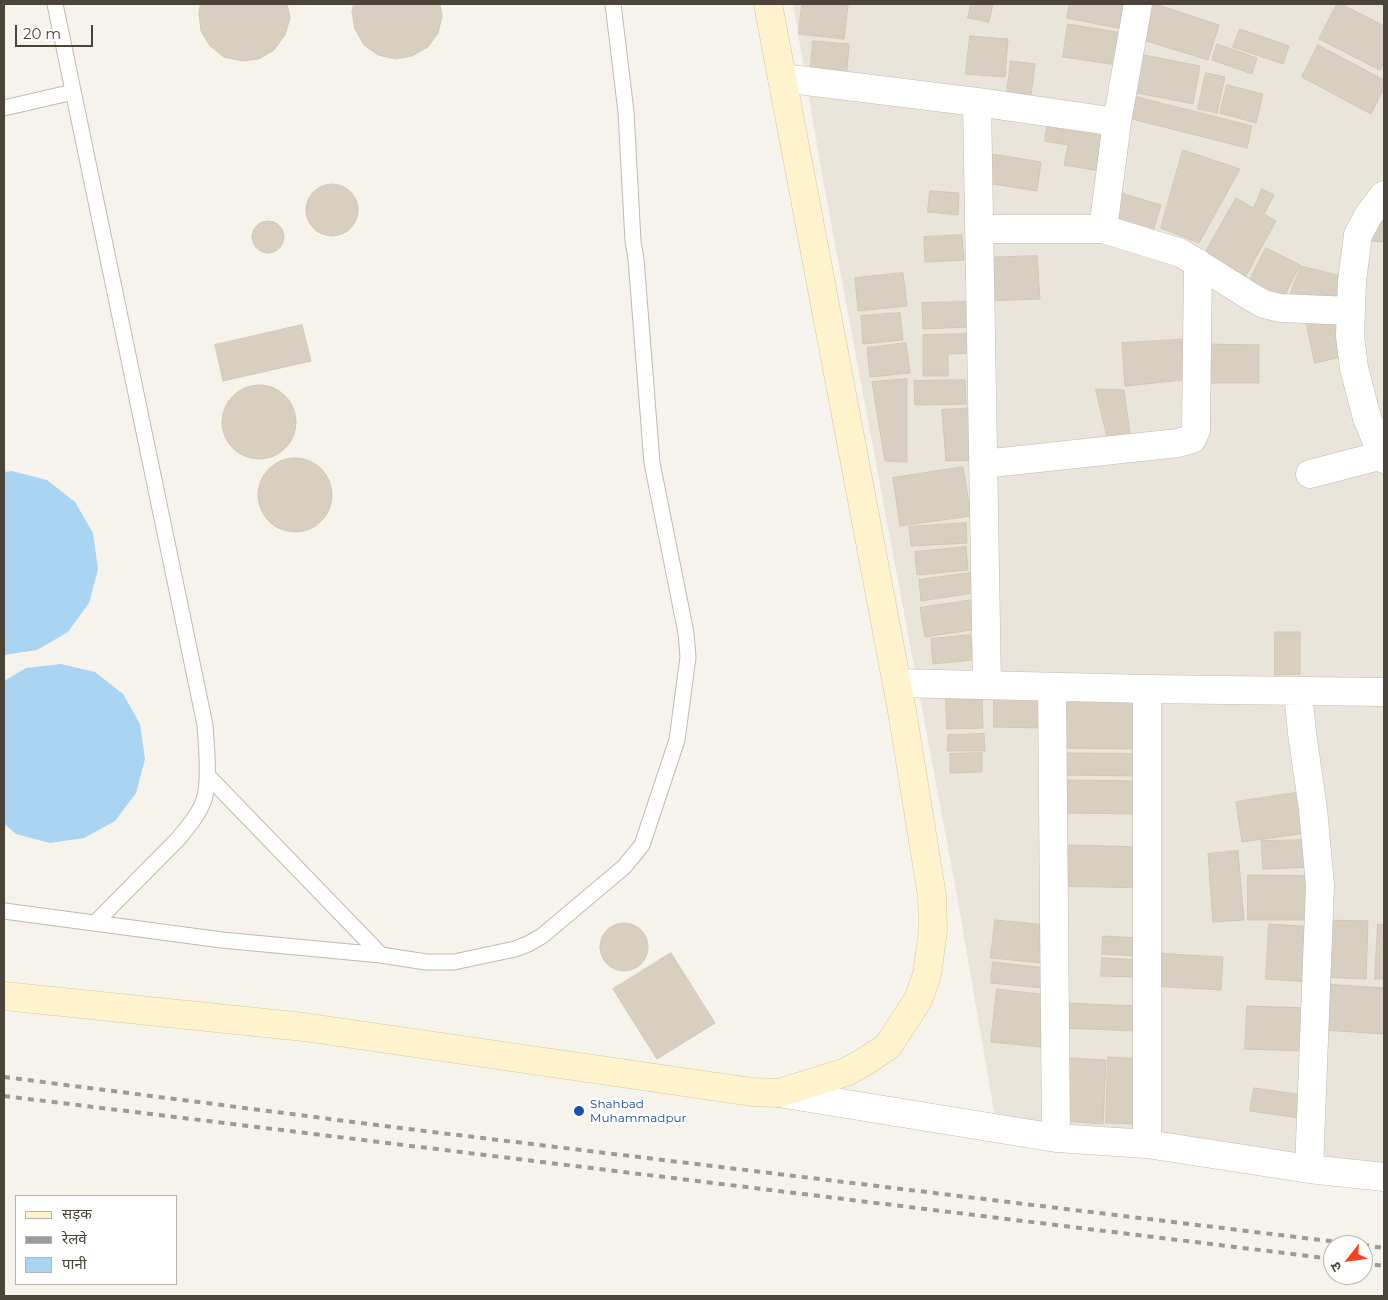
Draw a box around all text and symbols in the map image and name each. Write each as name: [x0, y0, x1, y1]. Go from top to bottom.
scale bar: [18, 15, 95, 47]
text: 20 m: [23, 24, 61, 43]
place label: Shahbad Muhammadpur: [590, 1097, 686, 1125]
marker: Shahbad Muhammadpur: [572, 1104, 586, 1118]
legend: [15, 1195, 178, 1285]
text: सड़क: [62, 1204, 92, 1223]
text: रेलवे: [62, 1229, 87, 1248]
north arrow: [1323, 1235, 1373, 1285]
text: पानी: [62, 1254, 87, 1273]
text: उ: [1326, 1259, 1346, 1275]

